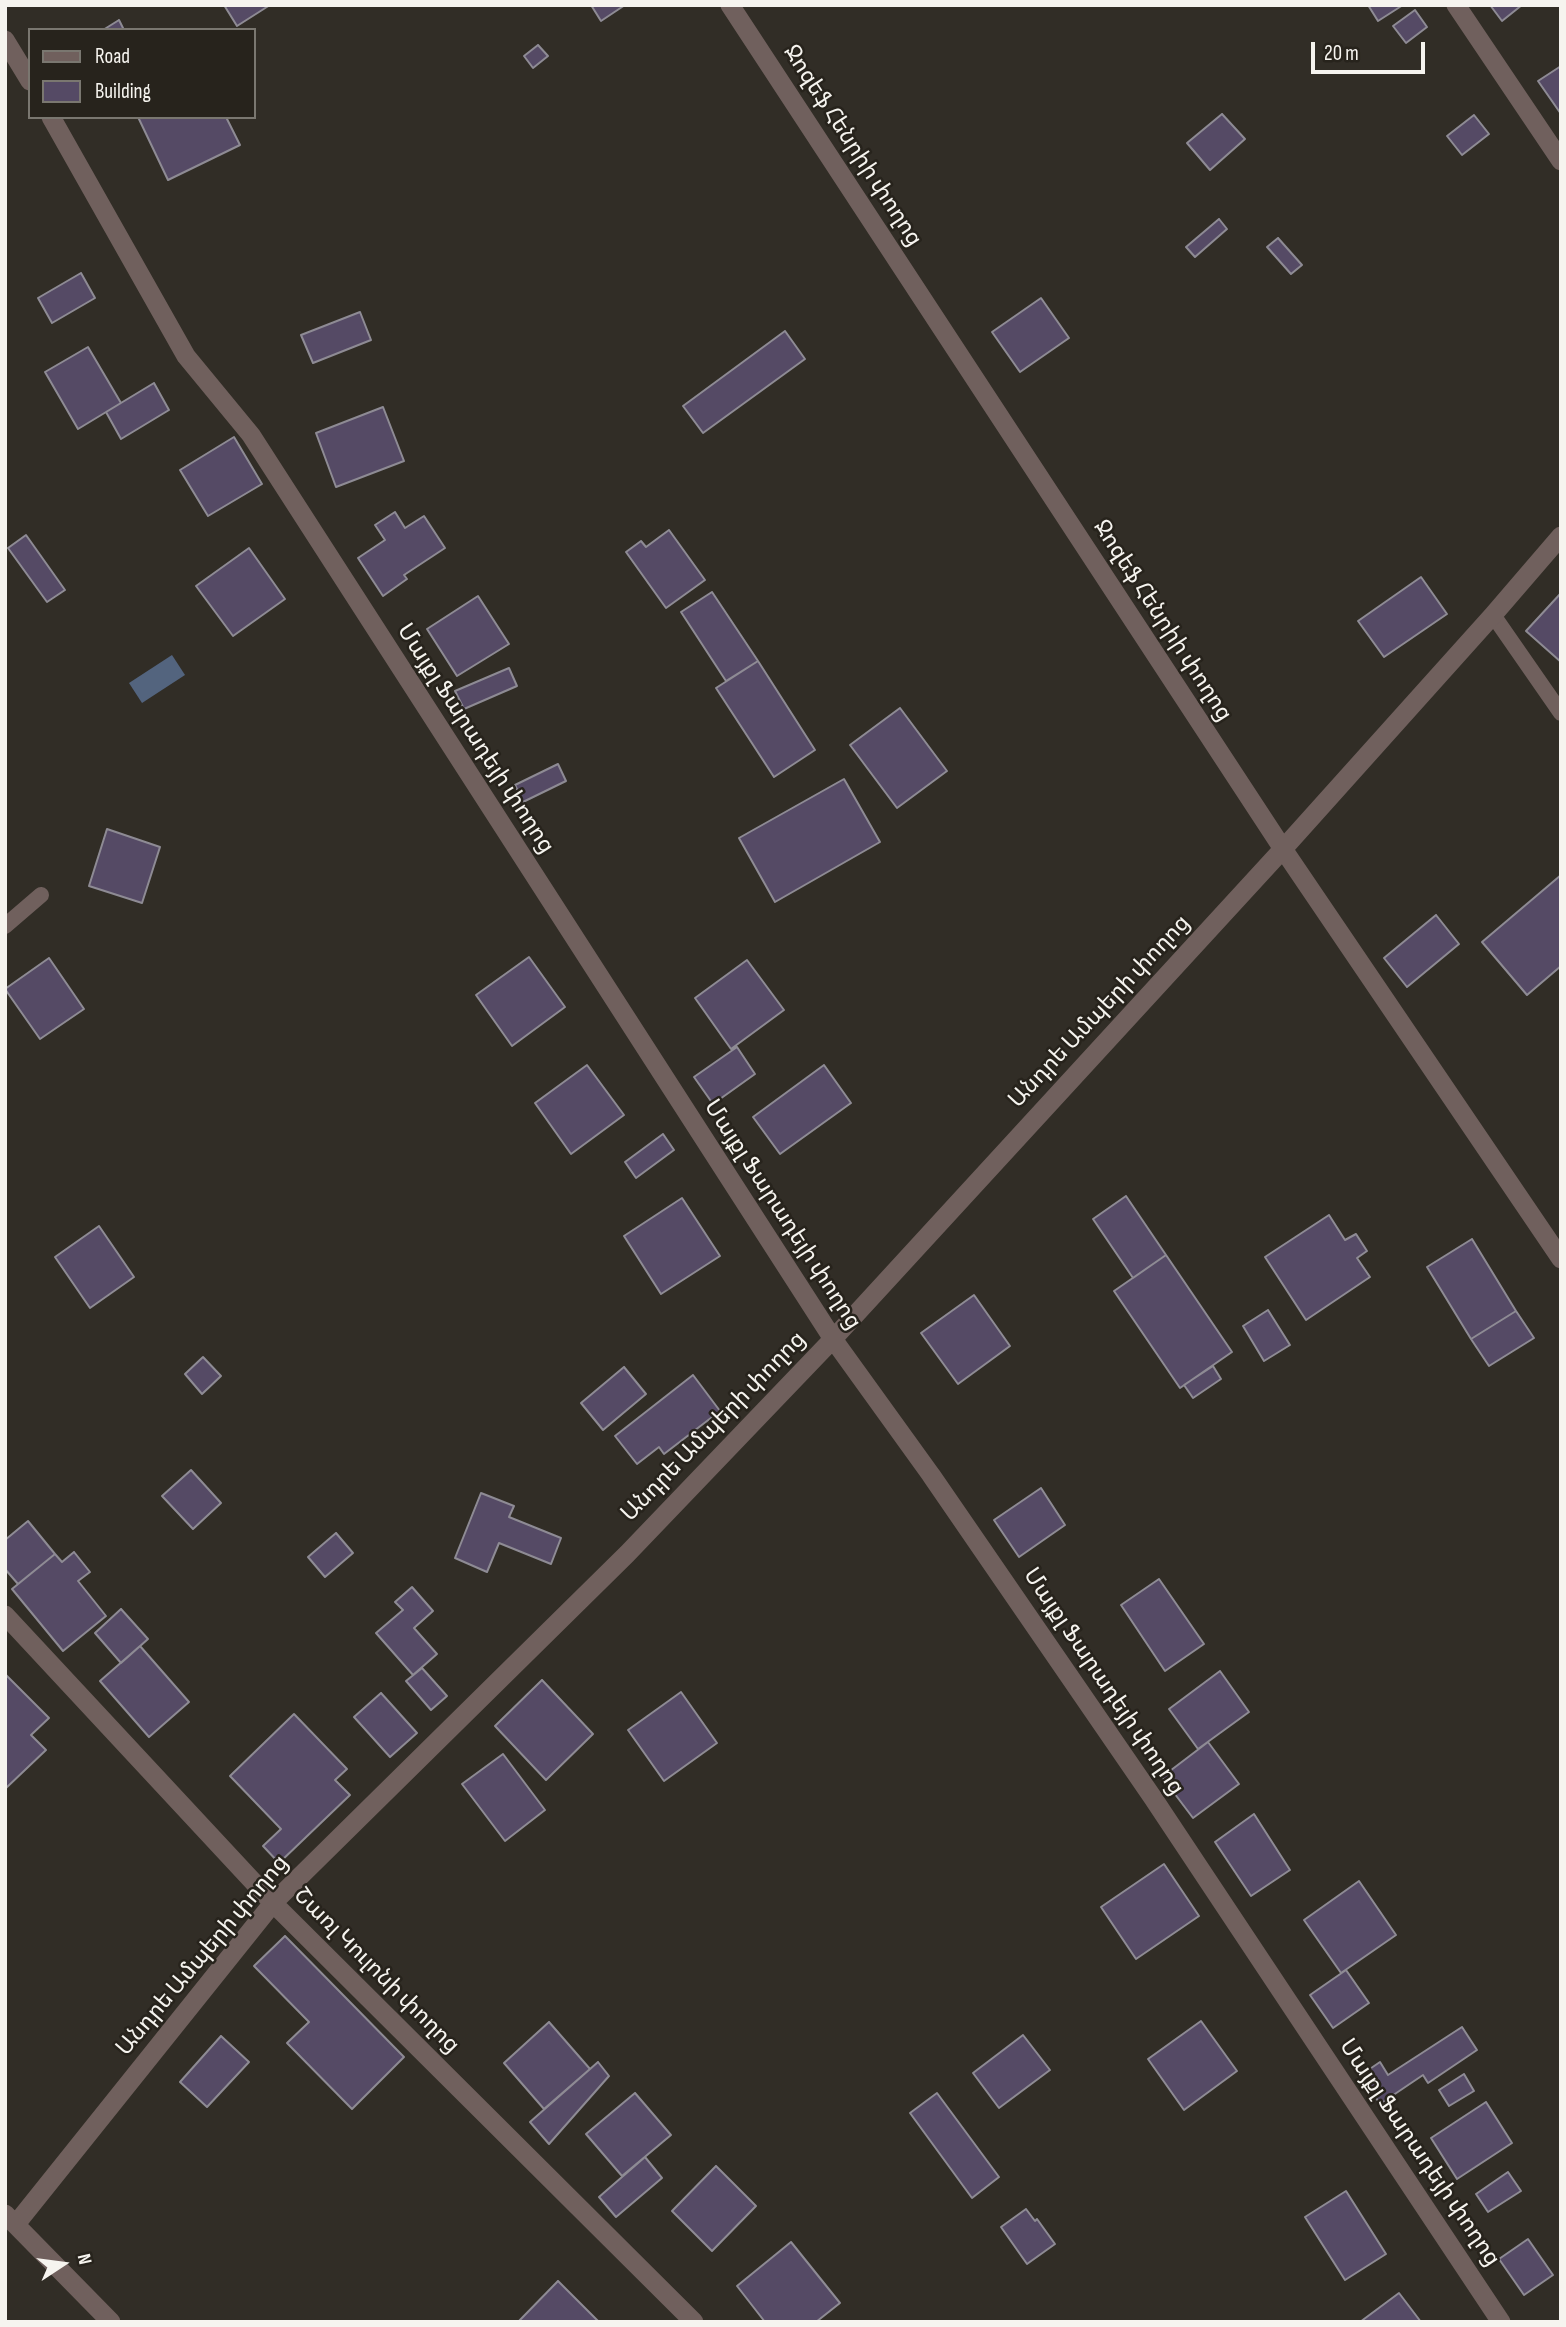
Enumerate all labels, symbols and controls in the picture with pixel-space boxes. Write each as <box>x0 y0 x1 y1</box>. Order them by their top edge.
legend <box>28 28 256 119</box>
scale bar <box>1314 28 1428 72</box>
street label: Ջոզեֆ Հենրիի փողոց <box>776 40 928 252</box>
text: 20 m <box>1324 41 1359 66</box>
text: Road <box>95 44 130 69</box>
text: Building <box>95 79 151 104</box>
street label: Ջոզեֆ Հենրիի փողոց <box>1086 515 1238 727</box>
street label: Մայքլ Ֆարադեյի փողոց <box>390 619 560 859</box>
street label: Անդրե Ամպերի փողոց <box>1003 910 1197 1114</box>
street label: Մայքլ Ֆարադեյի փողոց <box>697 1095 867 1335</box>
street label: Անդրե Ամպերի փողոց <box>616 1326 812 1528</box>
street label: Մայքլ Ֆարադեյի փողոց <box>1016 1563 1190 1801</box>
street label: Անդրե Ամպերի փողոց <box>111 1850 295 2062</box>
street label: Շառլ Կուլոնի փողոց <box>287 1882 465 2060</box>
street label: Մայքլ Ֆարադեյի փողոց <box>1332 2034 1506 2272</box>
north arrow <box>28 2229 98 2299</box>
text: N <box>72 2252 96 2267</box>

